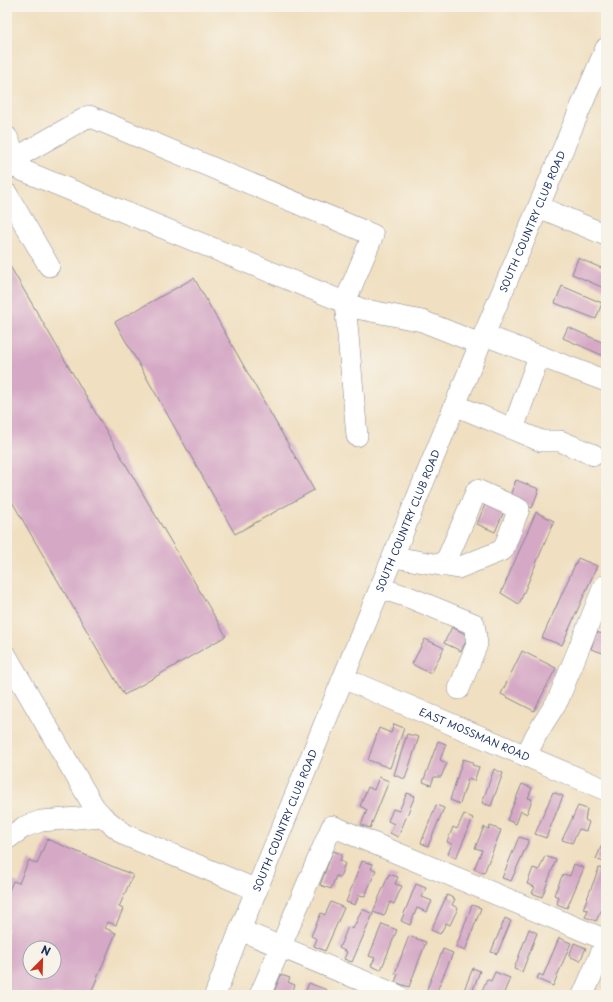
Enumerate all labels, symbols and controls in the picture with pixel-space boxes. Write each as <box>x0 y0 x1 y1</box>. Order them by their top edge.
street label: SOUTH COUNTRY CLUB ROAD <box>495 148 568 294</box>
street label: SOUTH COUNTRY CLUB ROAD <box>371 447 443 594</box>
street label: EAST MOSSMAN ROAD <box>417 703 532 764</box>
street label: SOUTH COUNTRY CLUB ROAD <box>249 747 320 894</box>
north arrow <box>22 940 62 980</box>
text: N <box>39 941 54 960</box>

